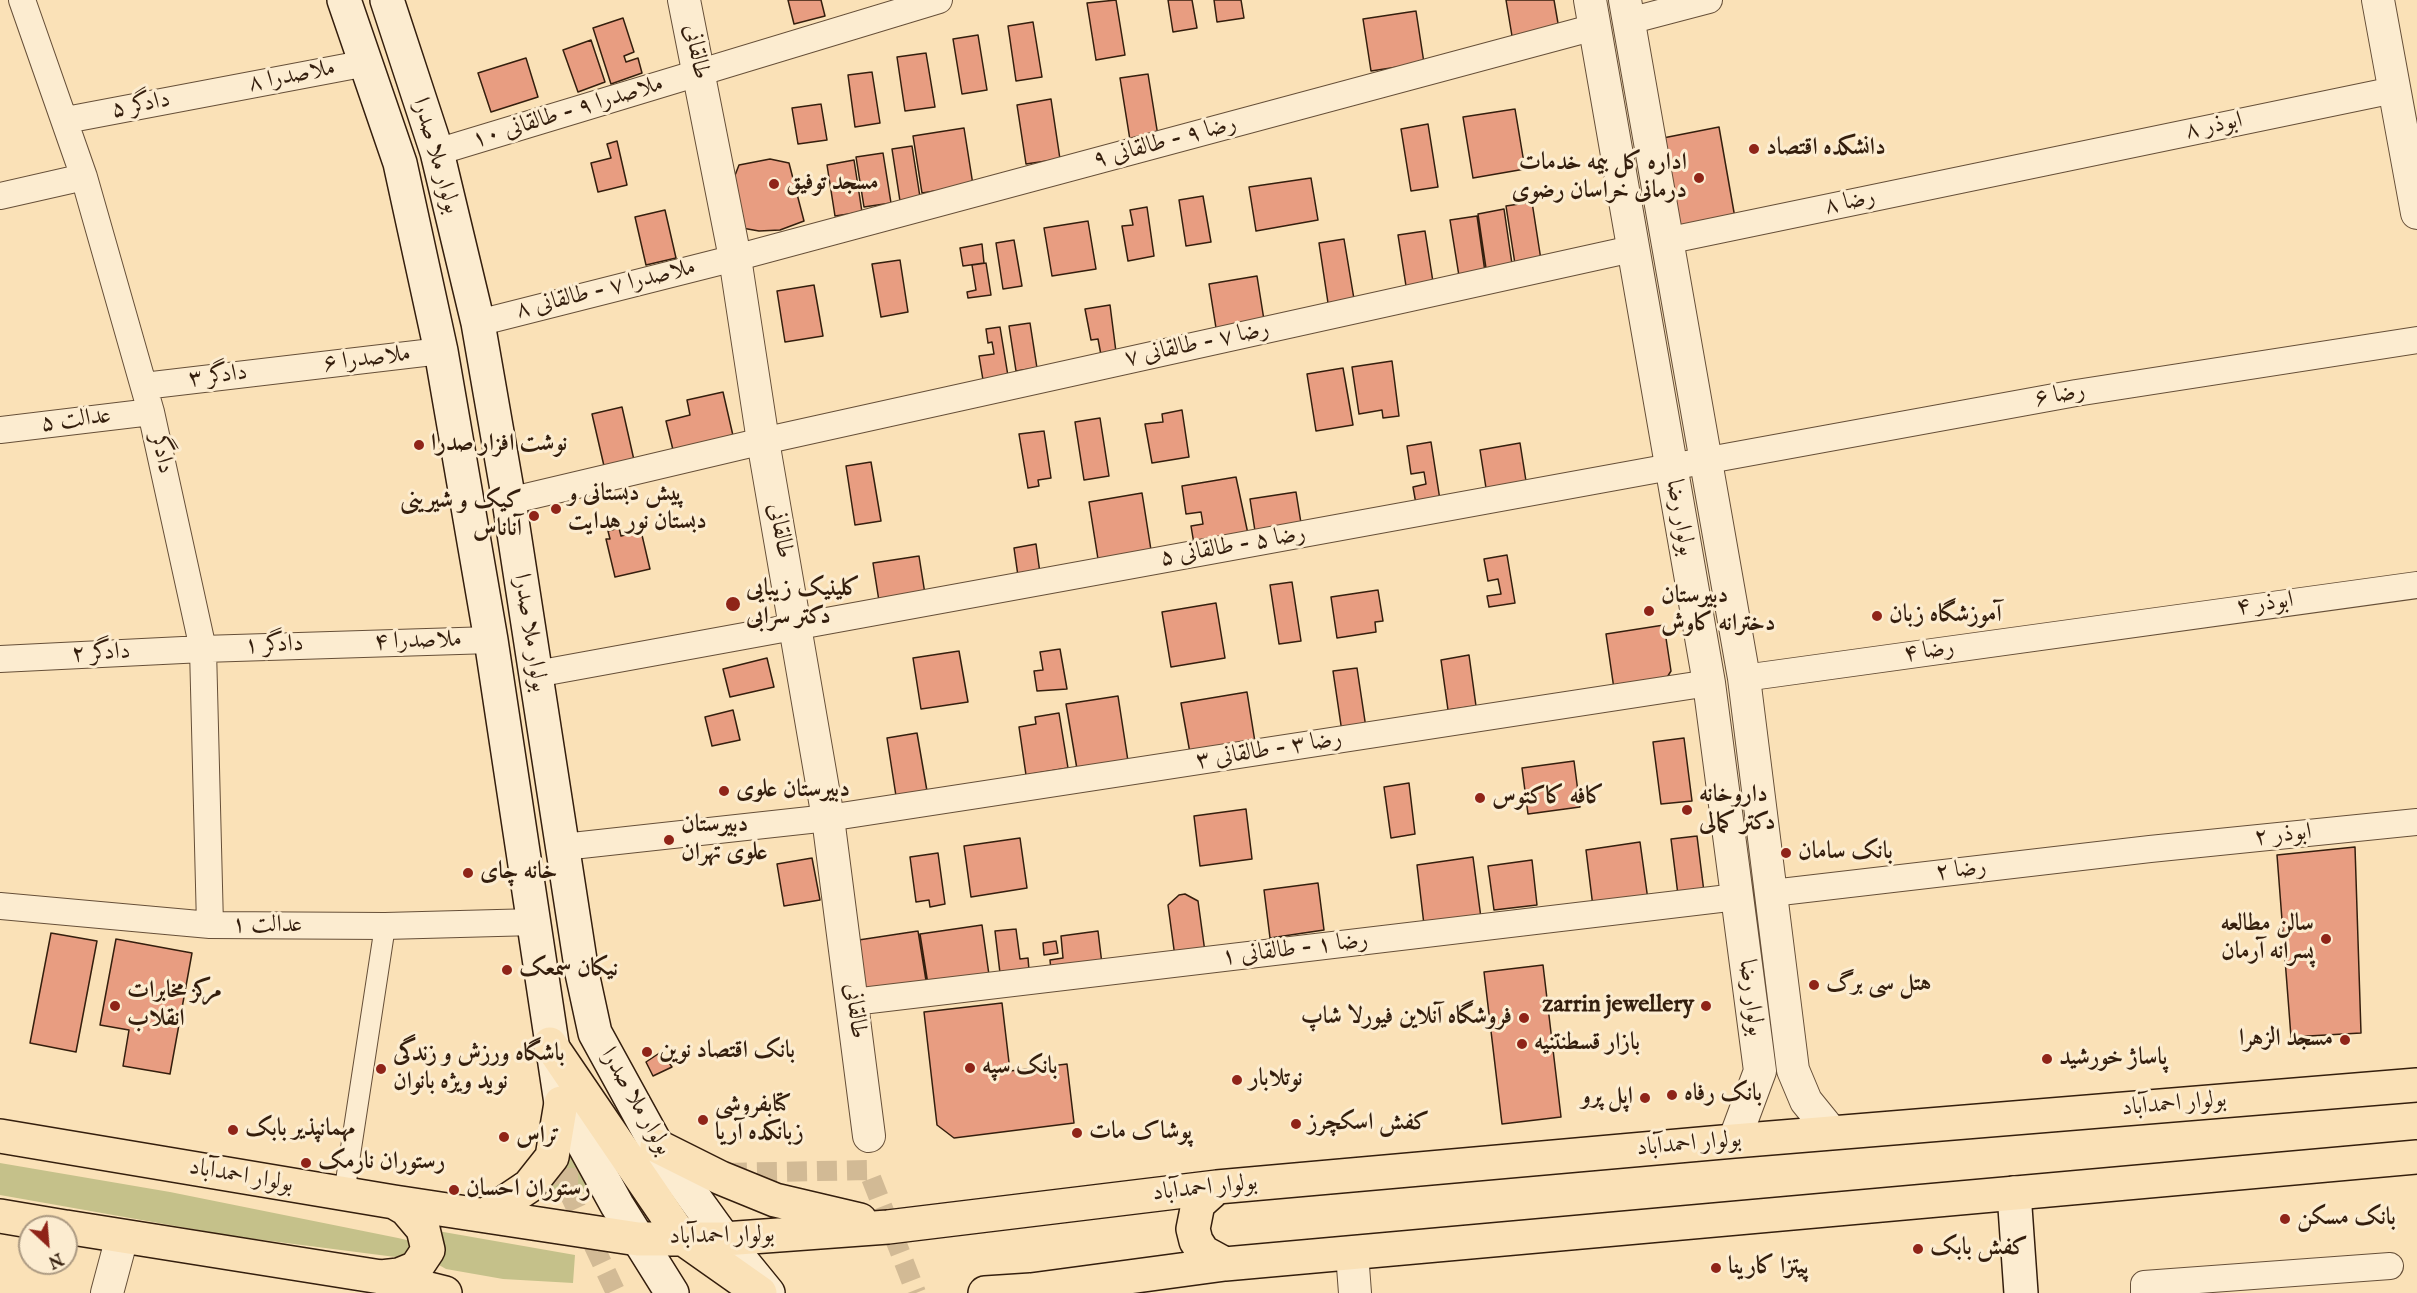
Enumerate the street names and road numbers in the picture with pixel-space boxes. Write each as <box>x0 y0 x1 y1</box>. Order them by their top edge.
street label: طالقانی <box>676 22 714 82</box>
street label: ملاصدرا ۸ <box>246 54 338 100</box>
street label: ملاصدرا ۹ - طالقانی ۱۰ <box>469 70 667 156</box>
street label: دادگر ۵ <box>109 86 173 126</box>
street label: بولوار ملا صدرا <box>405 95 465 217</box>
street label: ابوذر ۸ <box>2183 107 2245 147</box>
street label: رضا ۹ - طالقانی ۹ <box>1090 110 1240 176</box>
street label: رضا ۸ <box>1822 184 1878 222</box>
street label: ملاصدرا ۷ - طالقانی ۸ <box>513 254 699 326</box>
street label: رضا ۷ - طالقانی ۷ <box>1122 316 1272 374</box>
street label: ملاصدرا ۶ <box>322 340 412 380</box>
street label: دادگر ۳ <box>187 359 249 395</box>
street label: رضا ۶ <box>2032 377 2088 415</box>
street label: عدالت ۵ <box>39 402 113 440</box>
street label: دادگر <box>143 431 179 477</box>
street label: بولوار رضا <box>1658 478 1700 558</box>
street label: طالقانی <box>760 501 798 561</box>
street label: رضا ۵ - طالقانی ۵ <box>1158 520 1308 574</box>
street label: بولوار ملا صدرا <box>505 572 553 694</box>
street label: ابوذر ۴ <box>2234 587 2296 623</box>
street label: ملاصدرا ۴ <box>374 626 462 658</box>
street label: دادگر ۱ <box>244 631 304 661</box>
street label: رضا ۴ <box>1902 634 1956 670</box>
street label: دادگر ۲ <box>71 638 131 670</box>
street label: رضا ۳ - طالقانی ۳ <box>1194 725 1344 777</box>
street label: ابوذر ۲ <box>2253 819 2313 853</box>
street label: رضا ۲ <box>1934 854 1988 888</box>
street label: عدالت ۱ <box>232 912 302 940</box>
street label: رضا ۱ - طالقانی ۱ <box>1220 927 1370 973</box>
street label: بولوار رضا <box>1731 958 1769 1038</box>
street label: طالقانی <box>836 982 872 1040</box>
street label: بولوار ملا صدرا <box>593 1043 677 1161</box>
street label: بولوار احمدآباد <box>2120 1086 2228 1124</box>
street label: بولوار احمدآباد <box>1635 1126 1743 1164</box>
street label: بولوار احمدآباد <box>187 1154 295 1200</box>
street label: بولوار احمدآباد <box>1151 1169 1259 1209</box>
street label: بولوار احمدآباد <box>669 1222 775 1252</box>

